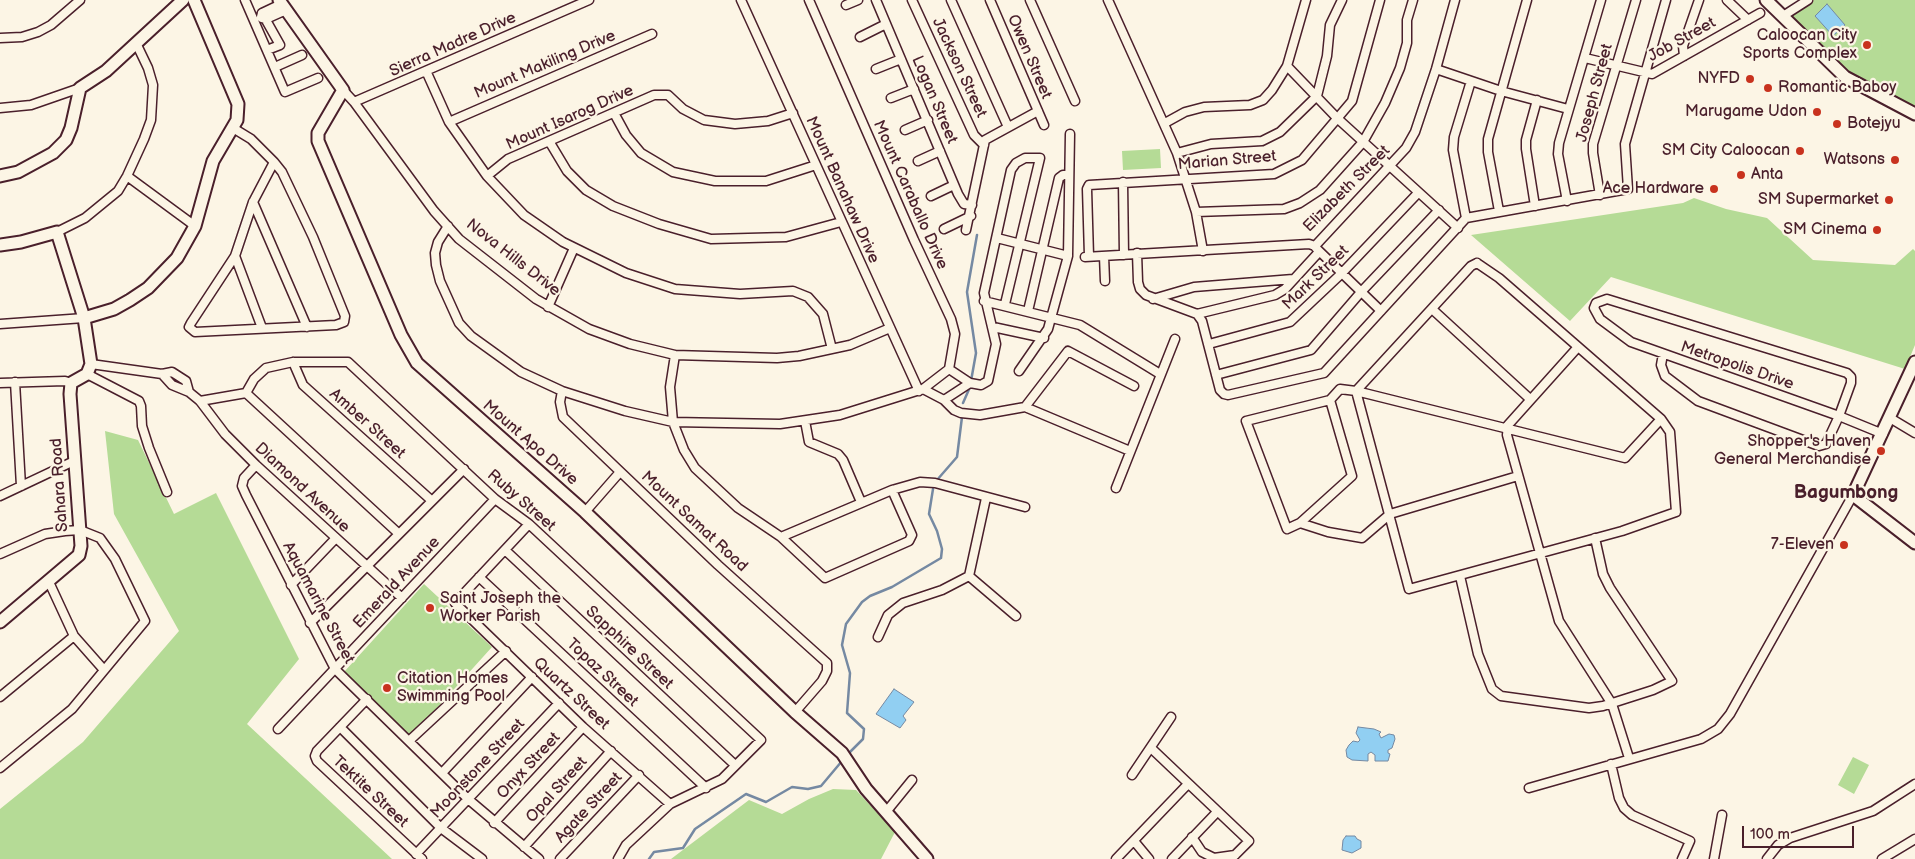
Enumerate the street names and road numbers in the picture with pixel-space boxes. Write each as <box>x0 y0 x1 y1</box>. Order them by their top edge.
street label: Sierra Madre Drive <box>387 8 519 82</box>
street label: Owen Street <box>1003 12 1055 102</box>
street label: Job Street <box>1645 14 1719 66</box>
street label: Jackson Street <box>928 15 990 121</box>
street label: Mount Makiling Drive <box>471 26 619 104</box>
street label: Joseph Street <box>1573 42 1617 144</box>
street label: Logan Street <box>907 53 961 147</box>
street label: Mount Isarog Drive <box>503 81 637 155</box>
street label: Mount Banahaw Drive <box>801 114 883 266</box>
street label: Mount Caraballo Drive <box>868 118 952 272</box>
street label: Elizabeth Street <box>1300 142 1394 236</box>
street label: Marian Street <box>1177 147 1277 175</box>
street label: Nova Hills Drive <box>462 215 564 301</box>
street label: Mark Street <box>1279 242 1353 314</box>
street label: Metropolis Drive <box>1678 338 1796 394</box>
street label: Amber Street <box>325 385 409 463</box>
street label: Mount Apo Drive <box>478 396 582 490</box>
street label: Sahara Road <box>47 437 73 533</box>
street label: Diamond Avenue <box>250 439 354 537</box>
street label: Ruby Street <box>483 466 559 536</box>
street label: Mount Samat Road <box>637 468 751 576</box>
street label: Emerald Avenue <box>350 533 444 633</box>
street label: Aquamarine Street <box>278 539 358 667</box>
street label: Sapphire Street <box>581 602 677 694</box>
street label: Topaz Street <box>562 635 642 711</box>
street label: Quartz Street <box>529 654 613 734</box>
street label: Moonstone Street <box>427 715 529 823</box>
street label: Onyx Street <box>493 729 565 803</box>
street label: Tektite Street <box>328 752 412 832</box>
street label: Opal Street <box>522 753 592 827</box>
street label: Agate Street <box>551 769 627 847</box>

